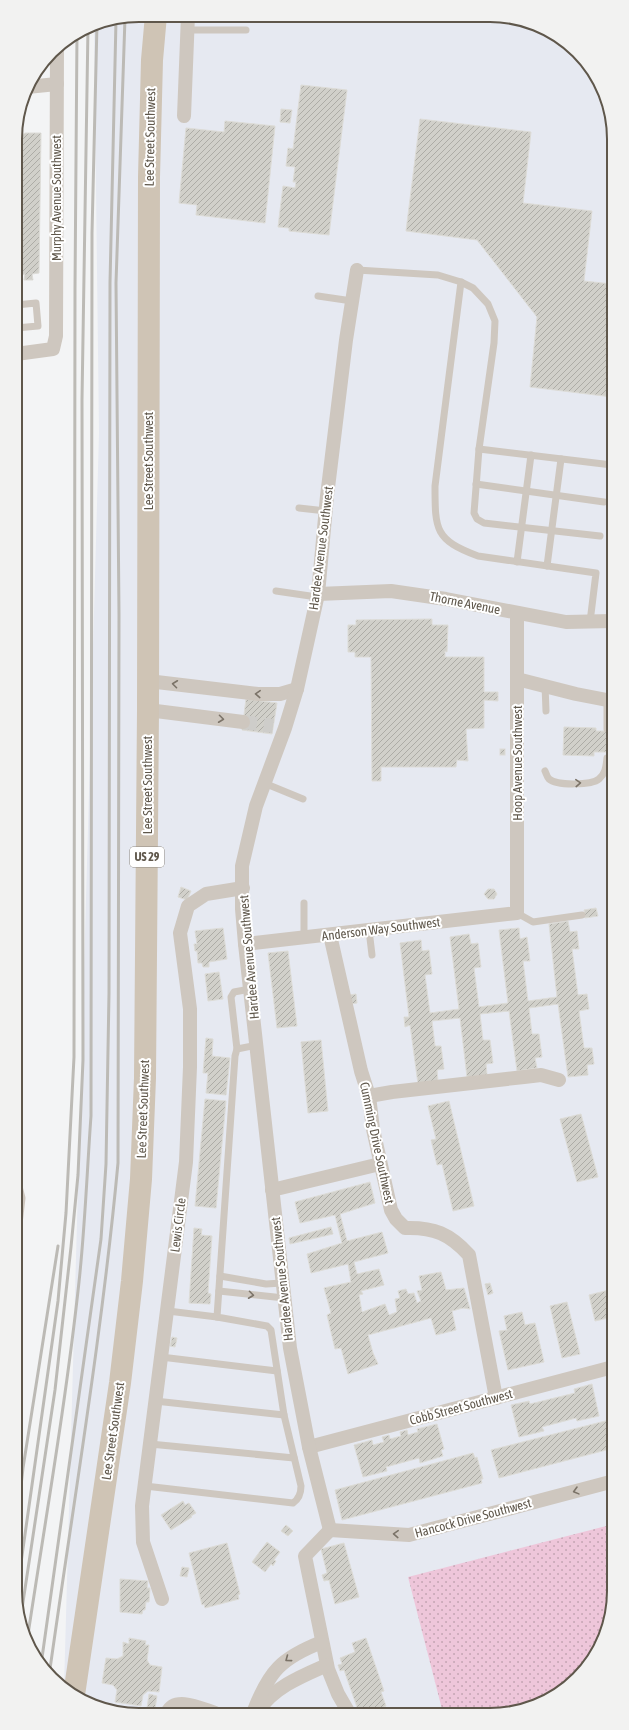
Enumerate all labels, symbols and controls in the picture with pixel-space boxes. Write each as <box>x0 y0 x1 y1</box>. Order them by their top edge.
street label: Lee Street Southwest <box>142 87 158 186</box>
street label: Murphy Avenue Southwest <box>49 135 64 261</box>
street label: Lee Street Southwest <box>141 411 156 510</box>
street label: Hardee Avenue Southwest <box>306 485 336 611</box>
street label: Thorne Avenue <box>428 589 502 617</box>
one-way arrow <box>172 680 178 689</box>
one-way arrow <box>255 689 261 698</box>
street label: Hoop Avenue Southwest <box>510 705 525 821</box>
one-way arrow <box>218 714 224 723</box>
street label: Lee Street Southwest <box>140 735 155 834</box>
one-way arrow <box>575 779 581 788</box>
road number: US 29 <box>130 847 164 867</box>
street label: Hardee Avenue Southwest <box>236 894 262 1020</box>
street label: Anderson Way Southwest <box>321 914 441 944</box>
street label: Lee Street Southwest <box>134 1059 152 1159</box>
street label: Cumming Drive Southwest <box>357 1081 397 1206</box>
street label: Lewis Circle <box>167 1197 189 1253</box>
street label: Hardee Avenue Southwest <box>268 1216 296 1342</box>
one-way arrow <box>248 1290 254 1299</box>
street label: Lee Street Southwest <box>99 1381 127 1481</box>
street label: Cobb Street Southwest <box>408 1386 514 1428</box>
one-way arrow <box>573 1486 580 1495</box>
street label: Hancock Drive Southwest <box>413 1495 533 1541</box>
one-way arrow <box>392 1530 398 1538</box>
one-way arrow <box>285 1654 292 1661</box>

